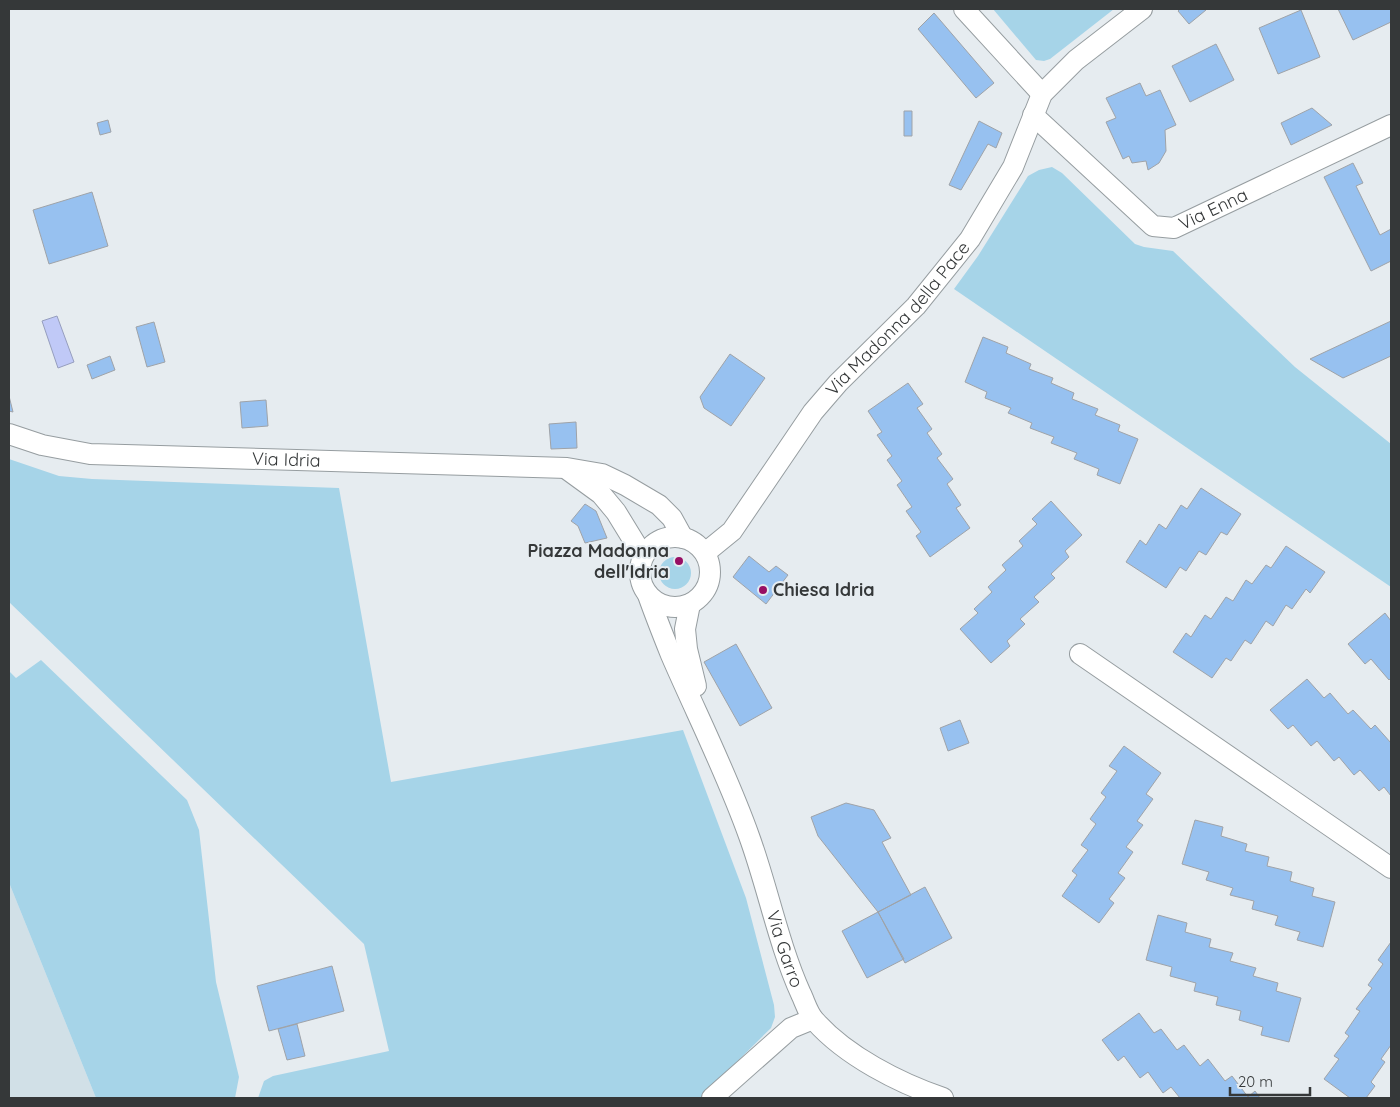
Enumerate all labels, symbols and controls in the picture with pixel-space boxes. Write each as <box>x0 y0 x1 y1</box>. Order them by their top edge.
street label: Via Enna <box>1175 183 1251 235</box>
street label: Via Madonna della Pace <box>820 237 974 400</box>
street label: Via Idria <box>252 447 321 472</box>
place label: Piazza Madonna dell'Idria <box>527 539 669 583</box>
marker: Piazza Madonna dell'Idria <box>673 555 685 567</box>
place label: Chiesa Idria <box>773 578 874 601</box>
marker: Chiesa Idria <box>757 584 769 596</box>
street label: Via Garro <box>762 908 809 991</box>
scale bar <box>1230 1064 1310 1096</box>
text: 20 m <box>1238 1072 1273 1091</box>

